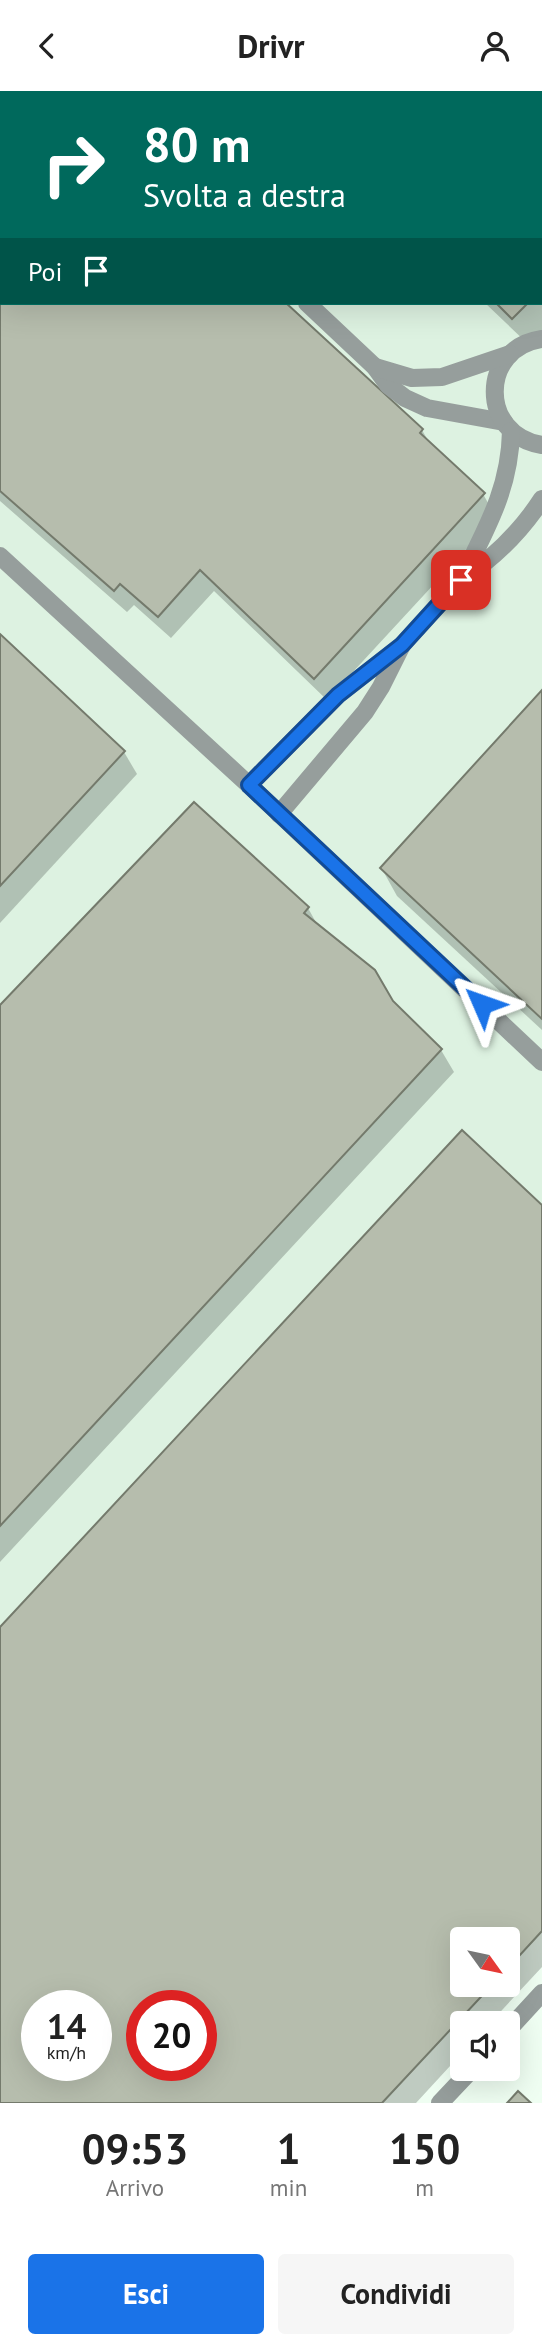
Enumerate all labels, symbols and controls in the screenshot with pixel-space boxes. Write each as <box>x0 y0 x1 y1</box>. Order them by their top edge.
text: Drivr <box>237 25 305 67</box>
icon: back <box>28 27 66 65</box>
icon: person <box>476 27 514 65</box>
text: 80 m <box>143 112 250 176</box>
icon: right <box>28 119 119 210</box>
text: Svolta a destra <box>143 174 346 216</box>
icon: arrive <box>77 252 115 290</box>
text: Poi <box>28 255 63 288</box>
pin <box>431 550 491 610</box>
icon: arrive <box>442 561 480 599</box>
position arrow <box>445 967 519 1041</box>
north arrow <box>450 1927 520 1997</box>
map controls <box>450 1927 520 2081</box>
speed limit sign: 20 <box>126 1990 217 2081</box>
text: 14 <box>47 2003 86 2049</box>
button: sound <box>450 2011 520 2081</box>
text: km/h <box>47 2041 86 2064</box>
text: 09:53 <box>82 2121 188 2176</box>
text: 1 <box>277 2121 300 2176</box>
text: 150 <box>389 2121 460 2176</box>
text: Arrivo <box>106 2173 164 2202</box>
text: min <box>270 2173 307 2202</box>
text: m <box>415 2173 434 2202</box>
button: Esci <box>28 2254 264 2334</box>
button: Condividi <box>278 2254 514 2334</box>

